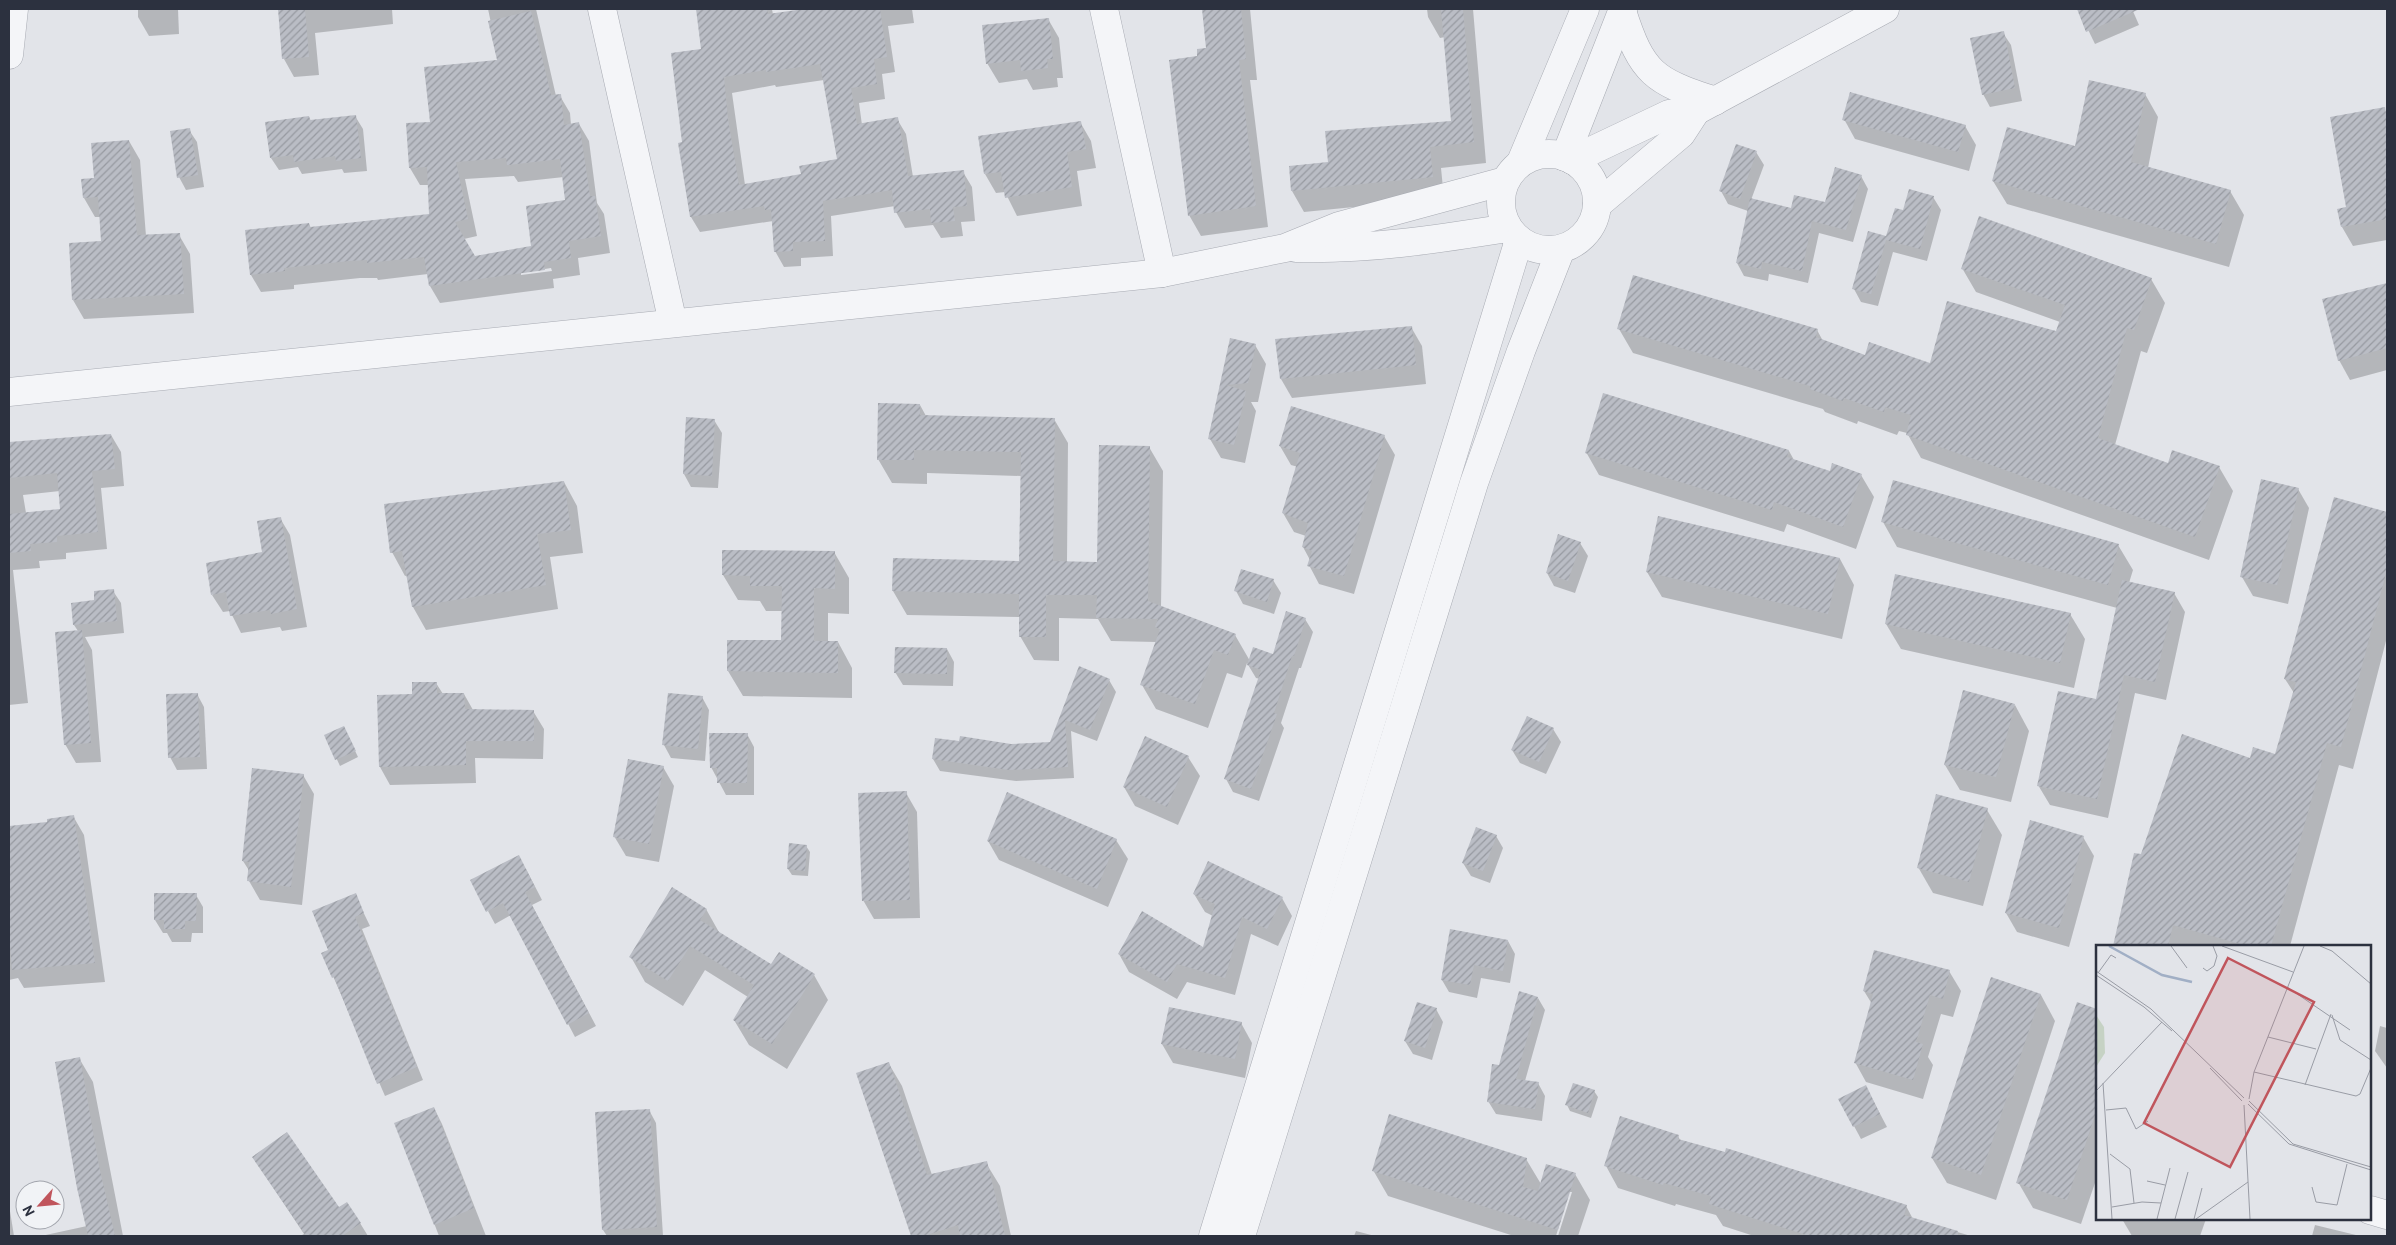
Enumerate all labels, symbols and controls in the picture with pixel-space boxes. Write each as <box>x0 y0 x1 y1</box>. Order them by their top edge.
inset map <box>2096 945 2371 1220</box>
north arrow <box>15 1180 65 1230</box>
text: N <box>20 1202 40 1219</box>

